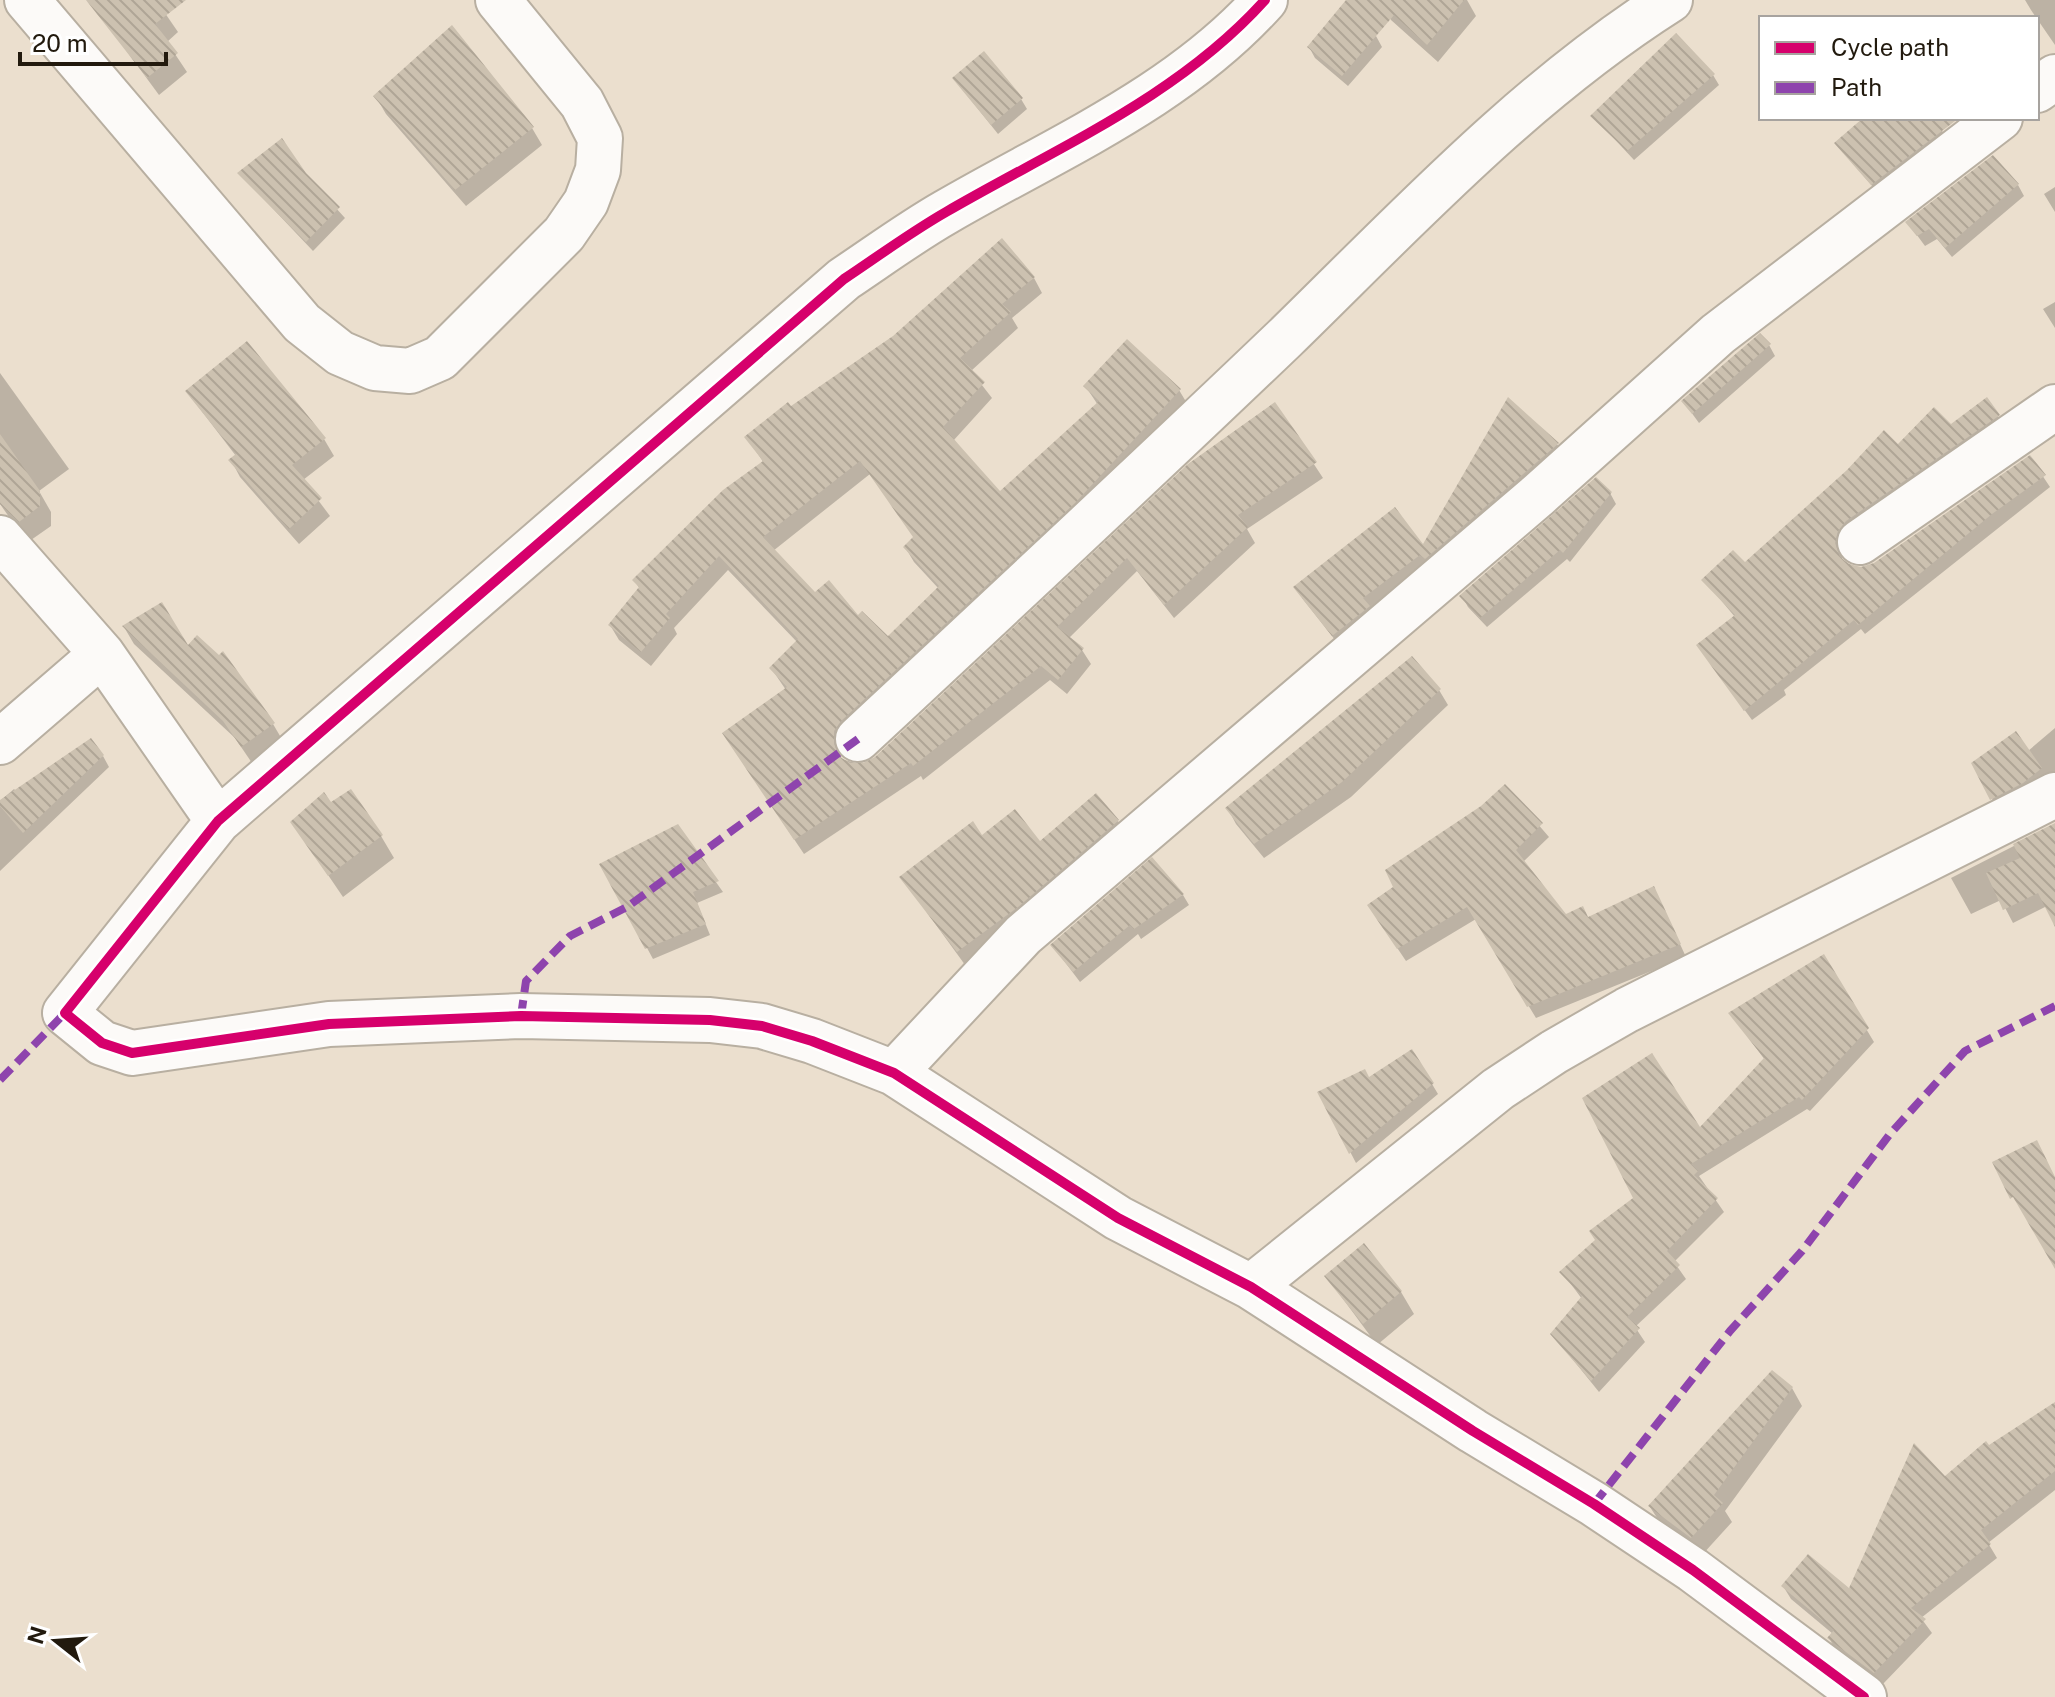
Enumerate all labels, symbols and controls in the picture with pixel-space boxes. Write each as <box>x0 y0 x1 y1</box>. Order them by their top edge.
scale bar <box>20 16 166 66</box>
legend <box>1759 16 2039 120</box>
text: 20 m <box>32 29 88 57</box>
text: Cycle path <box>1831 33 1949 61</box>
text: Path <box>1831 73 1882 101</box>
north arrow <box>16 1601 96 1681</box>
text: N <box>22 1623 52 1647</box>

